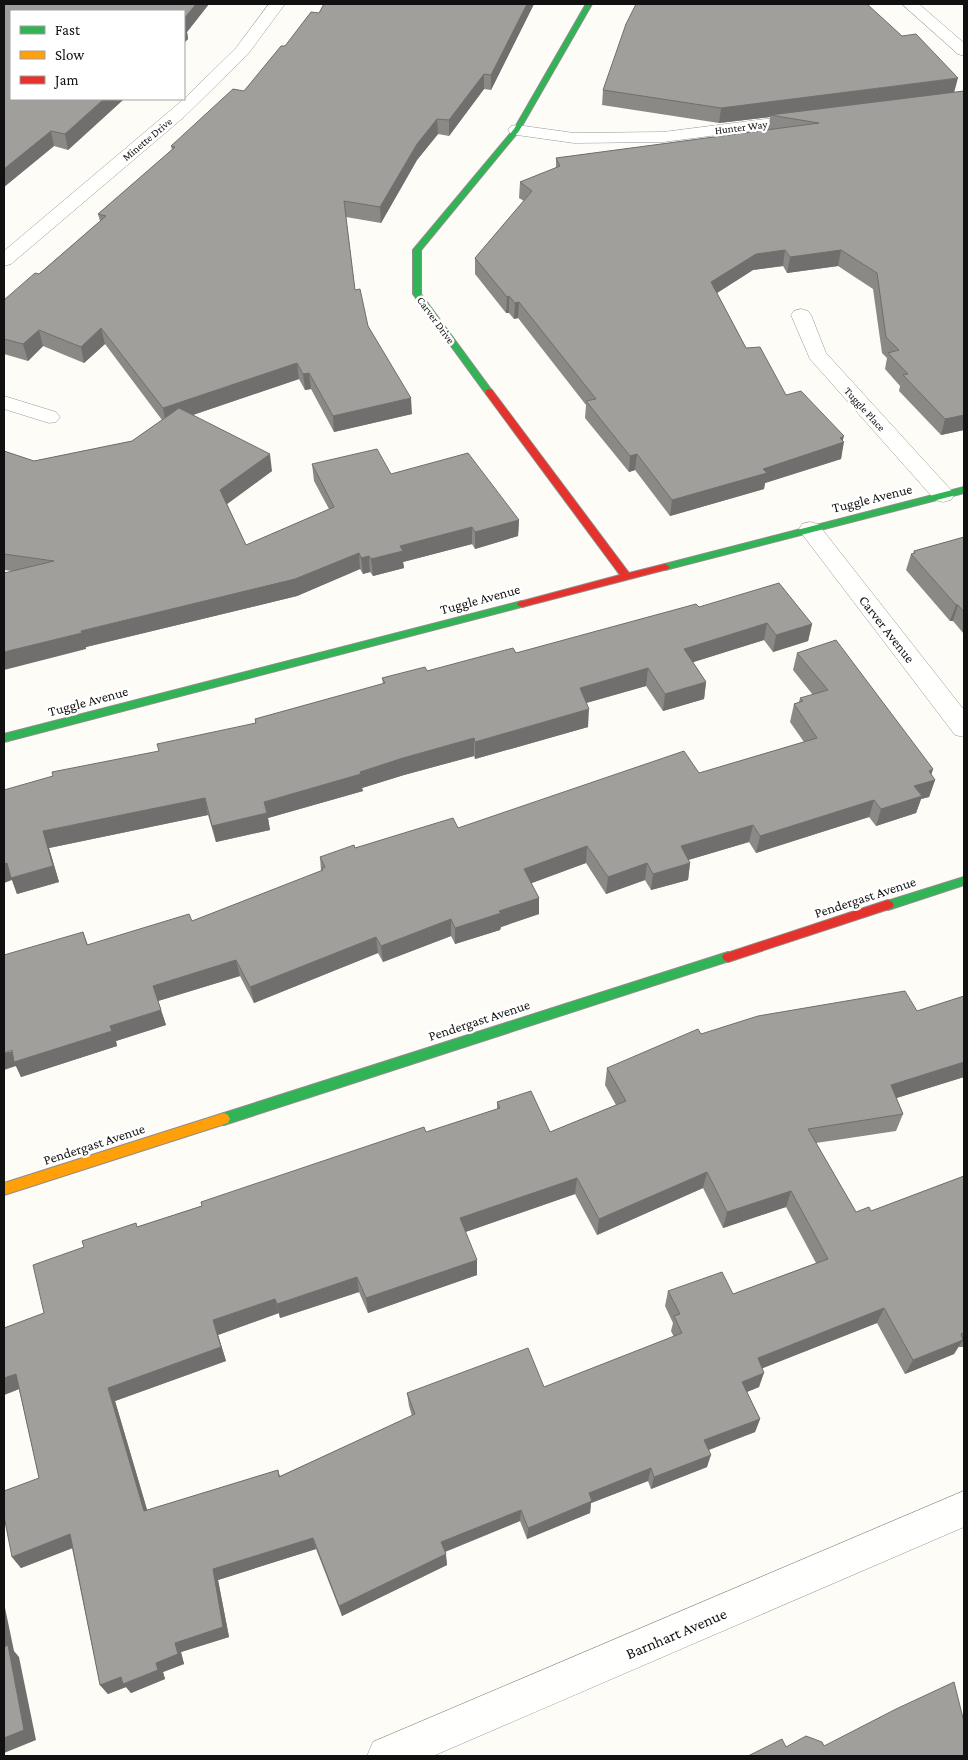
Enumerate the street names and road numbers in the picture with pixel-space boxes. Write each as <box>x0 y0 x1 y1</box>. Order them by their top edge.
street label: Minette Drive <box>120 115 174 163</box>
street label: Hunter Way <box>714 118 769 137</box>
street label: Carver Drive <box>415 294 457 346</box>
street label: Tuggle Place <box>841 385 888 434</box>
street label: Tuggle Avenue <box>830 480 914 516</box>
street label: Tuggle Avenue <box>438 581 522 617</box>
street label: Carver Avenue <box>856 592 918 666</box>
street label: Tuggle Avenue <box>46 683 130 719</box>
street label: Pendergast Avenue <box>812 873 918 921</box>
street label: Pendergast Avenue <box>426 996 532 1044</box>
street label: Pendergast Avenue <box>41 1120 147 1168</box>
street label: Barnhart Avenue <box>623 1605 729 1662</box>

